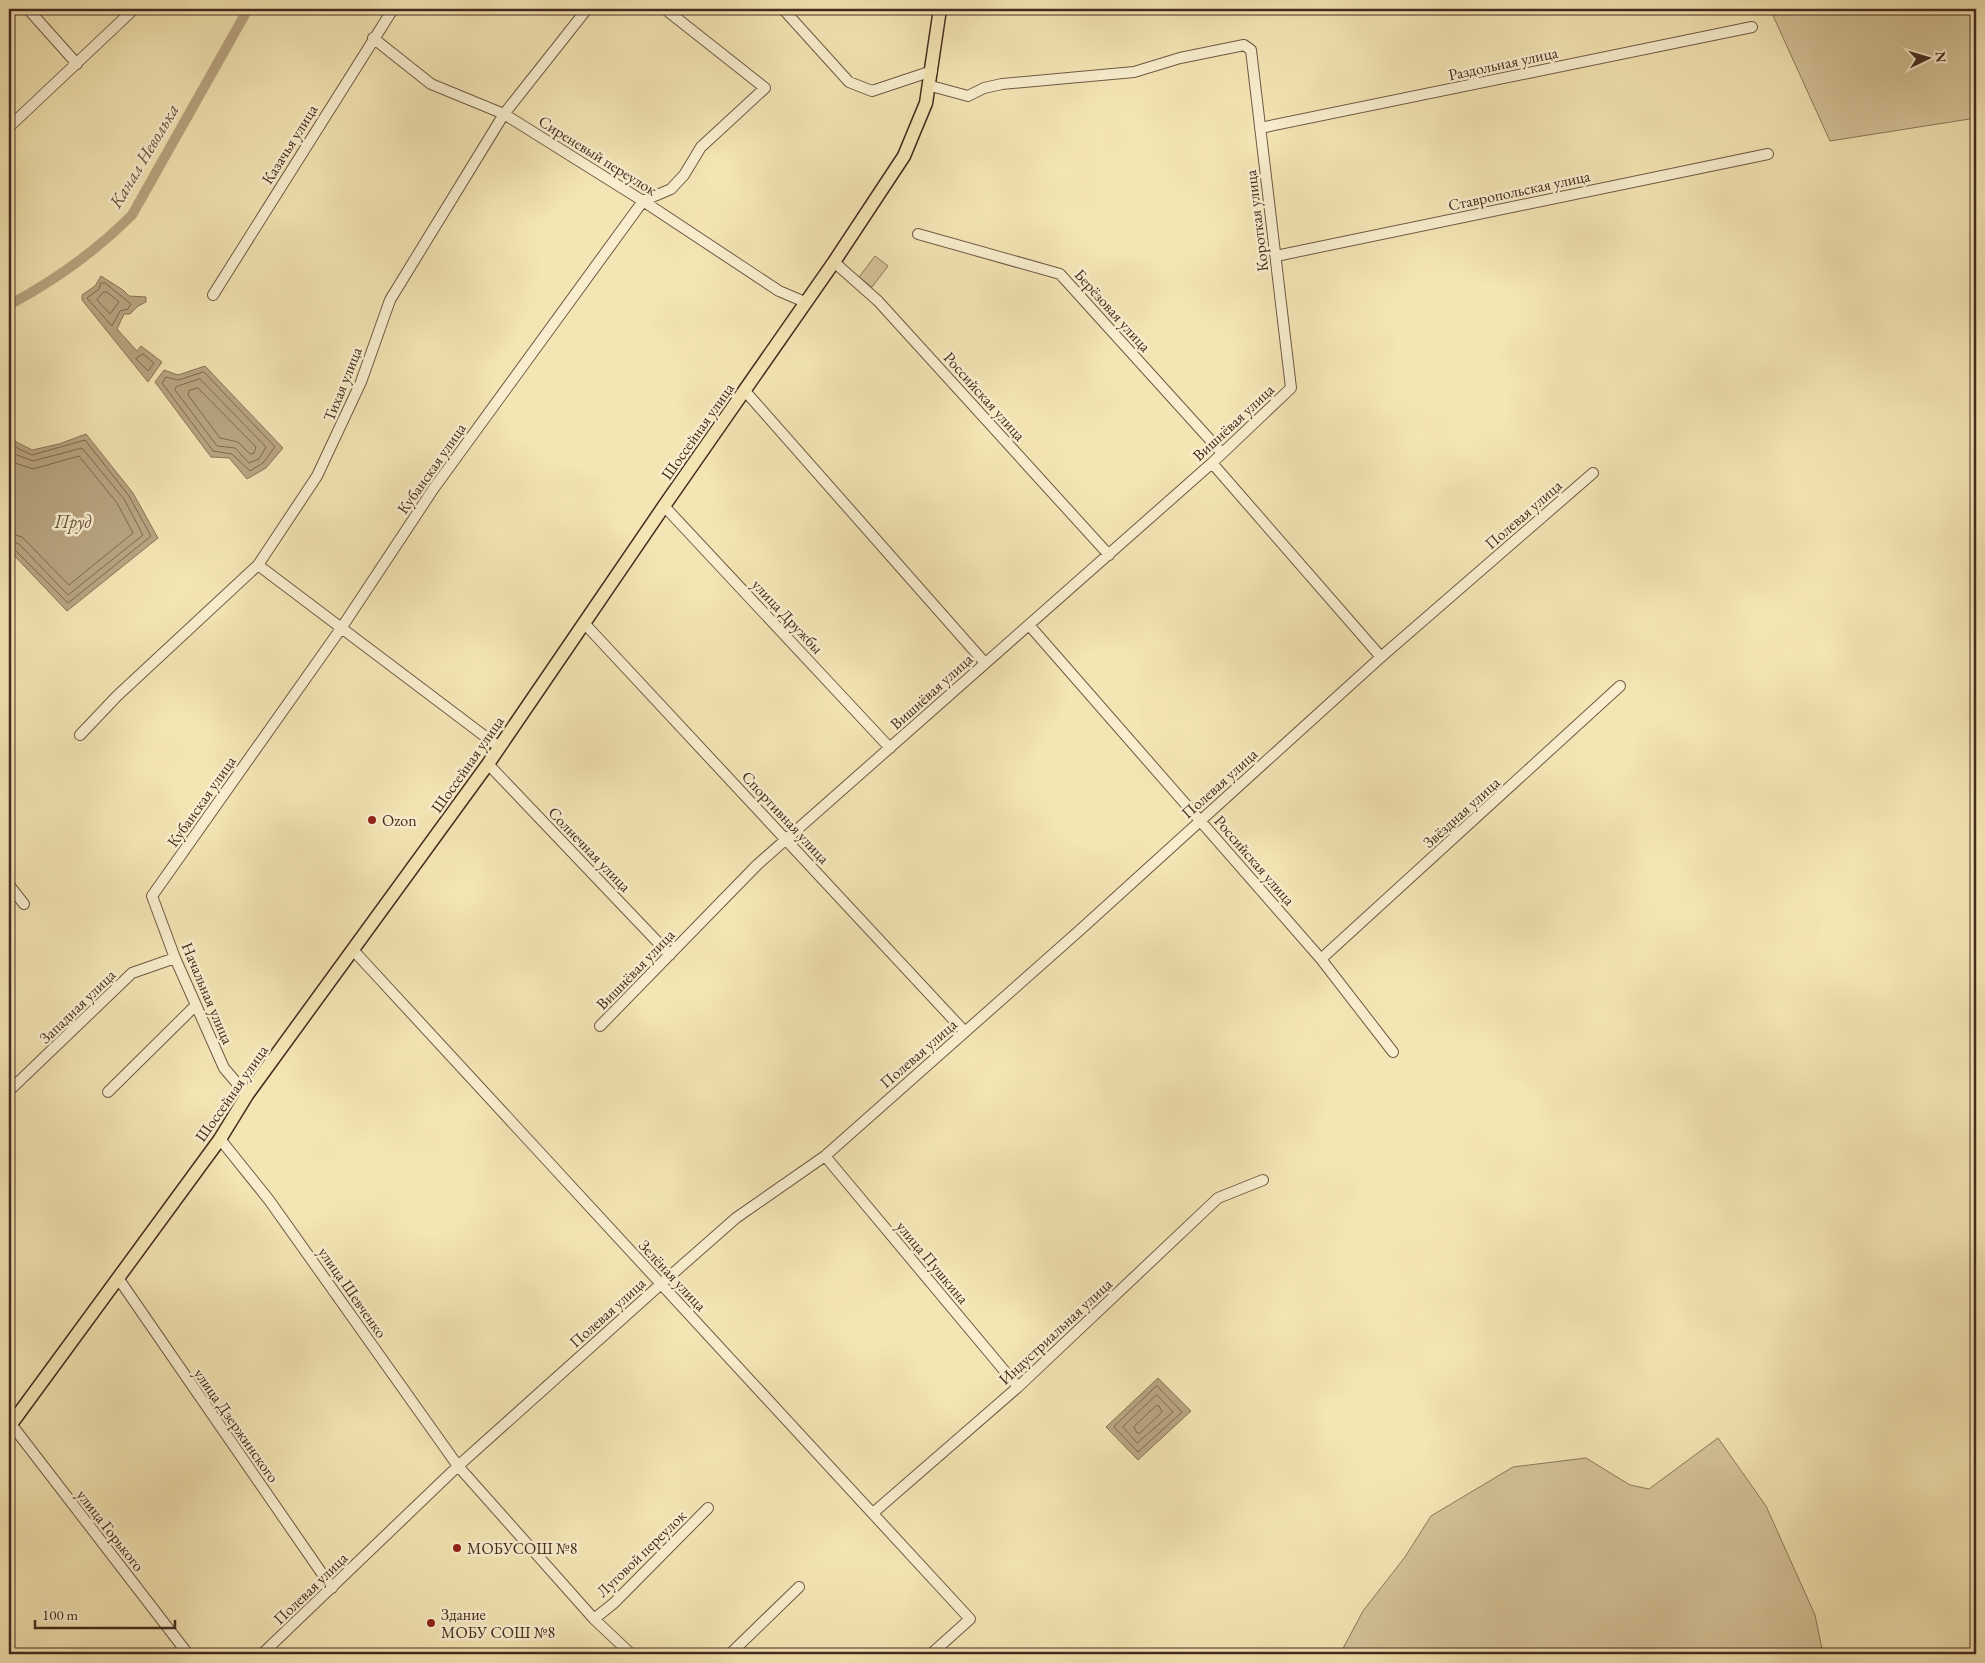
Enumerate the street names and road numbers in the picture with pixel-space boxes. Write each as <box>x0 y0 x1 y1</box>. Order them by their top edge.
street label: Раздольная улица <box>1446 42 1560 85</box>
street label: Казачья улица <box>257 100 323 188</box>
street label: Сиреневый переулок <box>535 111 661 201</box>
street label: Ставропольская улица <box>1446 165 1593 216</box>
street label: Короткая улица <box>1240 168 1273 273</box>
street label: Берёзовая улица <box>1070 264 1156 357</box>
street label: Тихая улица <box>318 343 367 424</box>
street label: Российская улица <box>939 347 1031 446</box>
street label: Шоссейная улица <box>656 378 739 484</box>
street label: Вишнёвая улица <box>1188 379 1279 466</box>
street label: Кубанская улица <box>392 418 471 518</box>
street label: Полевая улица <box>1480 475 1567 554</box>
street label: улица Дружбы <box>747 574 828 659</box>
street label: Вишнёвая улица <box>886 648 978 734</box>
street label: Шоссейная улица <box>426 711 509 817</box>
street label: Полевая улица <box>1177 743 1262 823</box>
street label: Кубанская улица <box>162 751 241 851</box>
street label: Спортивная улица <box>737 766 835 869</box>
street label: Звёздная улица <box>1418 772 1505 853</box>
street label: Солнечная улица <box>544 802 636 897</box>
street label: Российская улица <box>1210 811 1300 910</box>
street label: Вишнёвая улица <box>592 924 680 1014</box>
street label: Начальная улица <box>177 939 239 1048</box>
street label: Западная улица <box>35 964 121 1048</box>
street label: Полевая улица <box>875 1014 962 1093</box>
street label: Шоссейная улица <box>190 1040 273 1146</box>
street label: улица Пушкина <box>892 1216 974 1309</box>
street label: Зелёная улица <box>634 1235 712 1316</box>
street label: улица Шевченко <box>313 1242 392 1342</box>
street label: Полевая улица <box>565 1272 650 1352</box>
street label: Индустриальная улица <box>994 1273 1117 1389</box>
street label: улица Дзержинского <box>189 1364 284 1487</box>
street label: улица Горького <box>72 1485 149 1576</box>
street label: Луговой переулок <box>592 1505 691 1602</box>
street label: Полевая улица <box>269 1547 352 1629</box>

